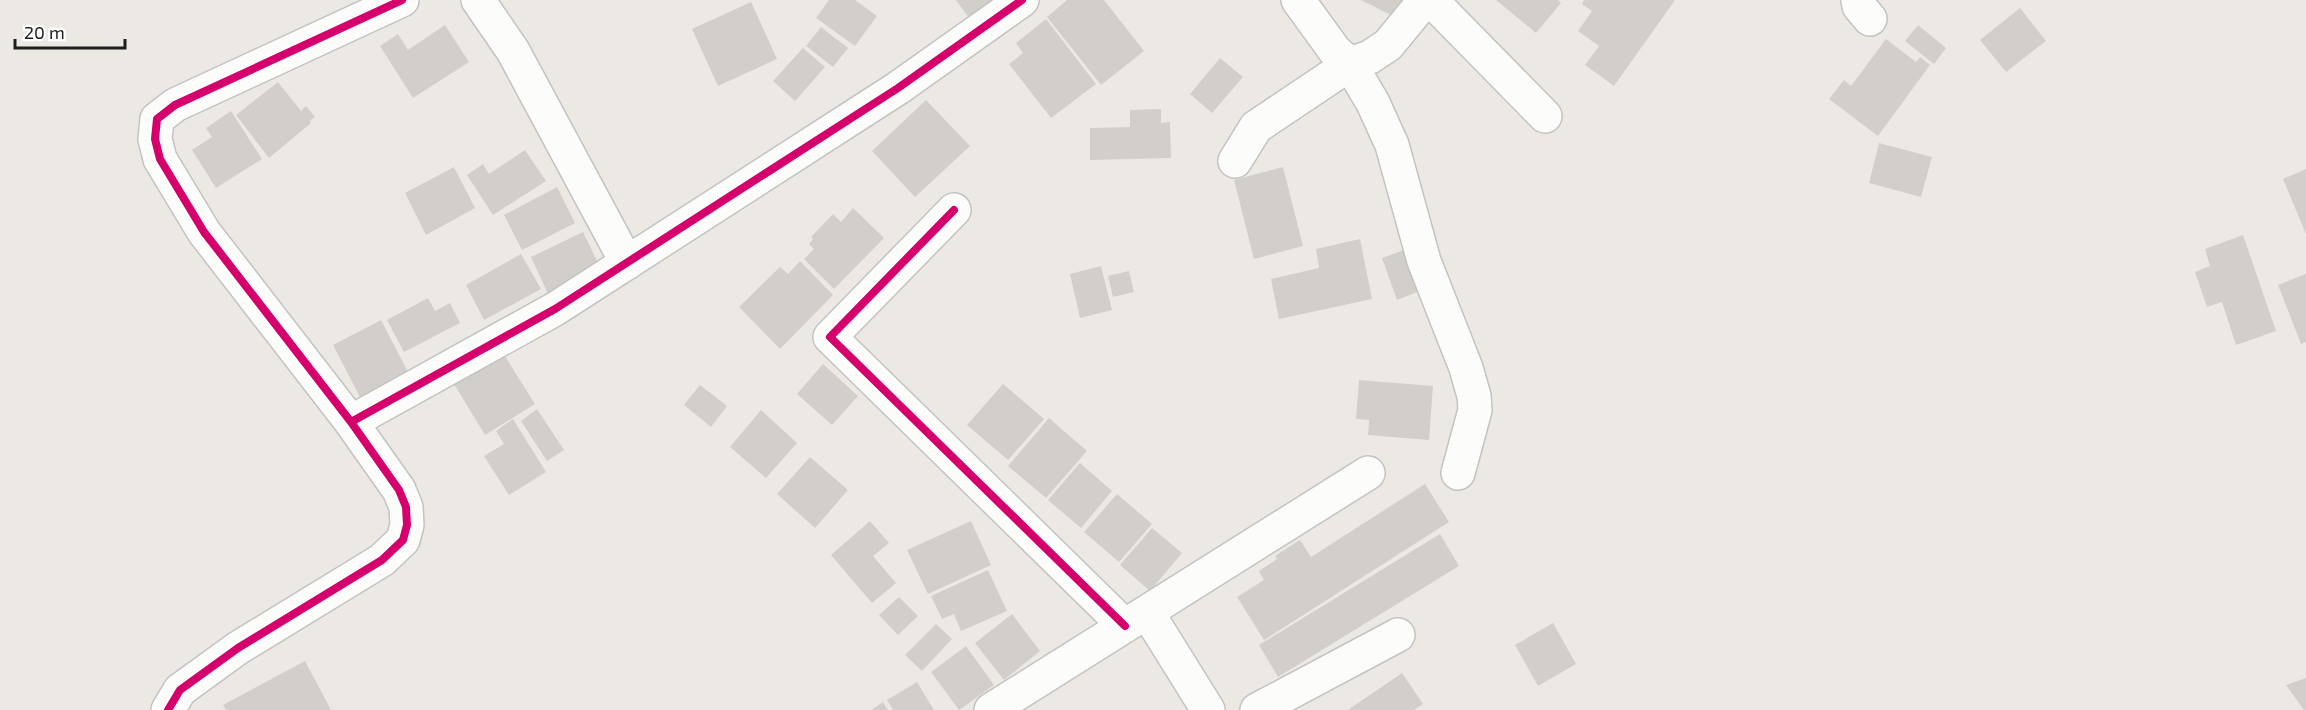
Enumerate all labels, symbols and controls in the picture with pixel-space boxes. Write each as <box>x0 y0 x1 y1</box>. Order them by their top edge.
scale bar <box>15 12 124 50</box>
text: 20 m <box>24 21 65 43</box>

